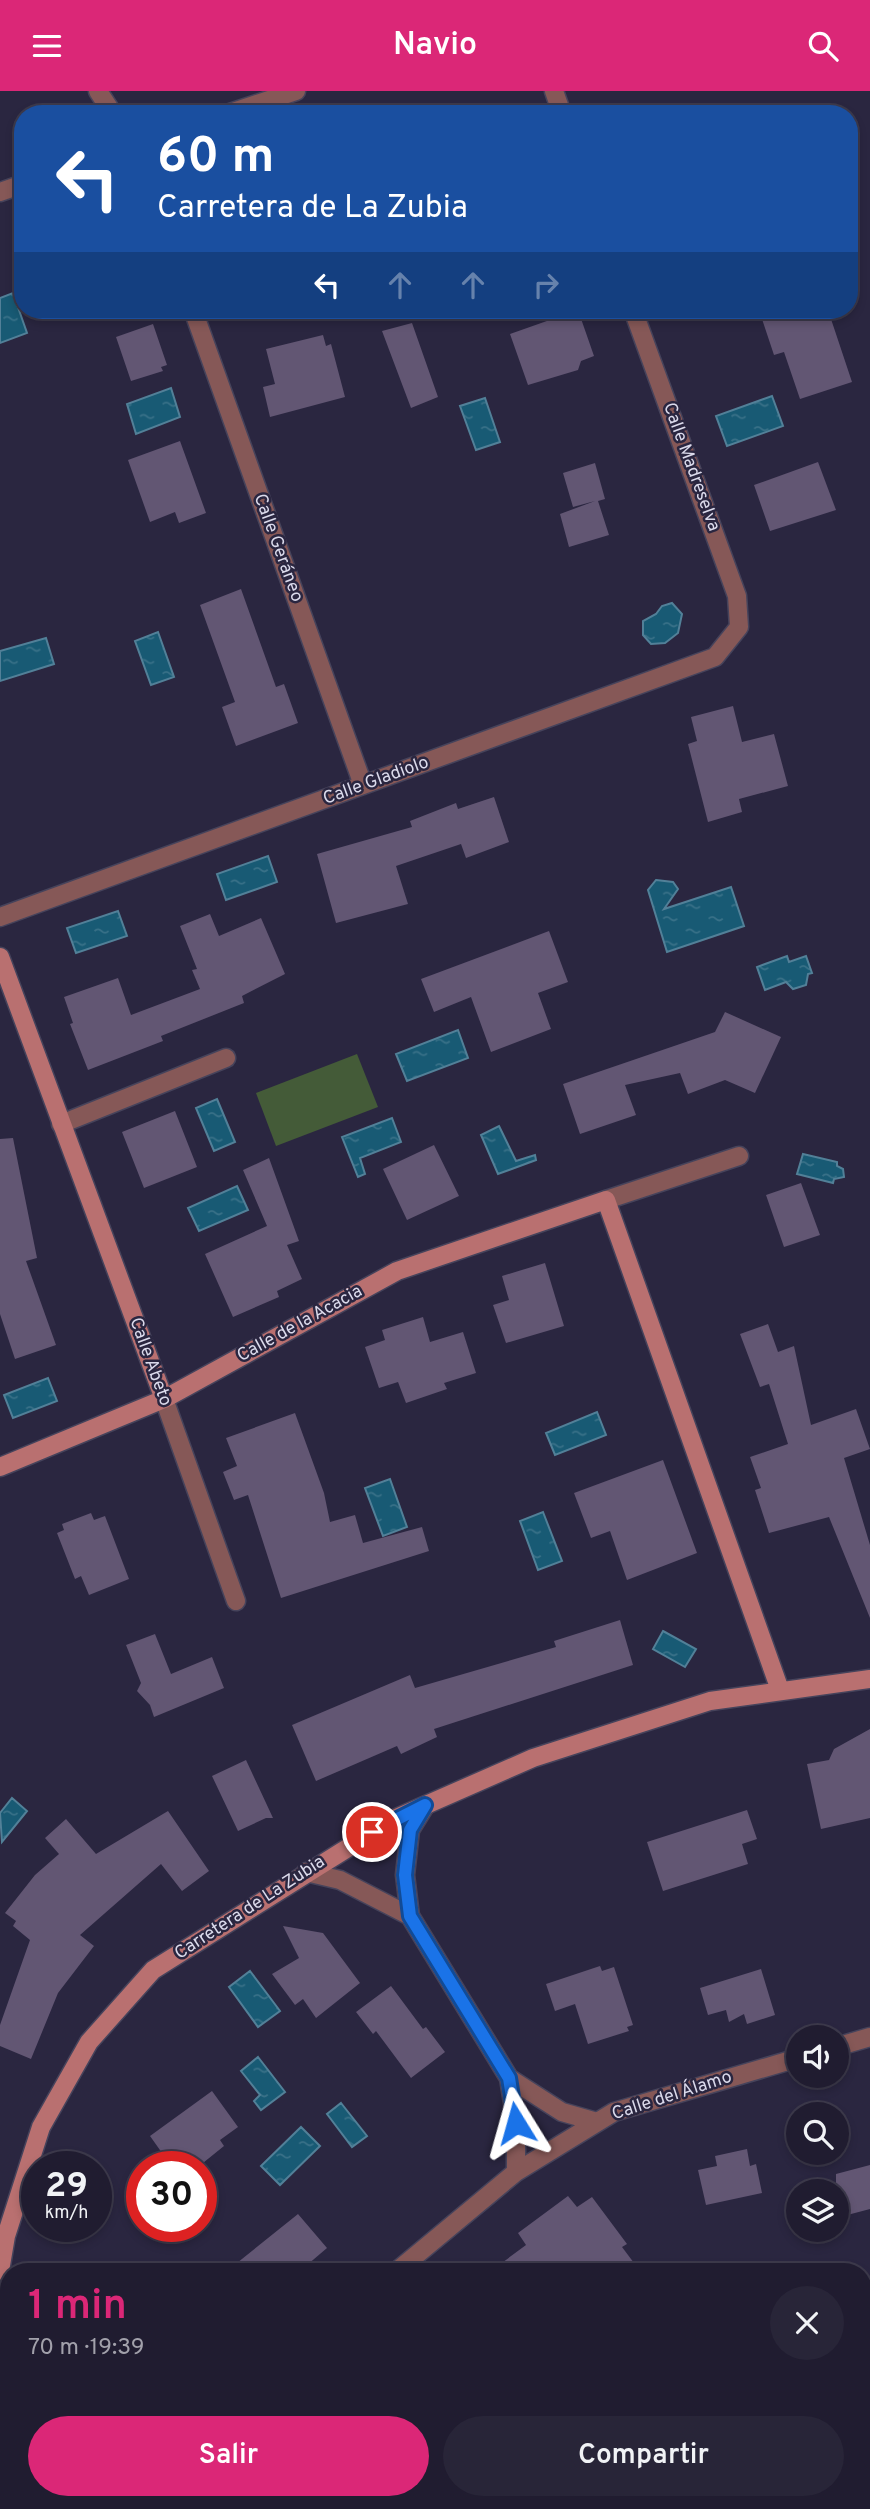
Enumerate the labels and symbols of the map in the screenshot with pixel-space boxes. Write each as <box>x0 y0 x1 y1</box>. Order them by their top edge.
street label: Calle Madreselva <box>657 399 725 535</box>
street label: Calle Geráneo <box>248 491 308 605</box>
street label: Calle Gladiolo <box>320 751 432 811</box>
street label: Calle de la Acacia <box>233 1280 367 1368</box>
street label: Calle Abeto <box>123 1315 177 1409</box>
pin <box>342 1802 402 1862</box>
street label: Carretera de La Zubia <box>170 1851 330 1965</box>
street label: Calle del Álamo <box>609 2064 735 2126</box>
position arrow <box>479 2086 553 2160</box>
speed limit sign: 30 <box>126 2151 217 2242</box>

